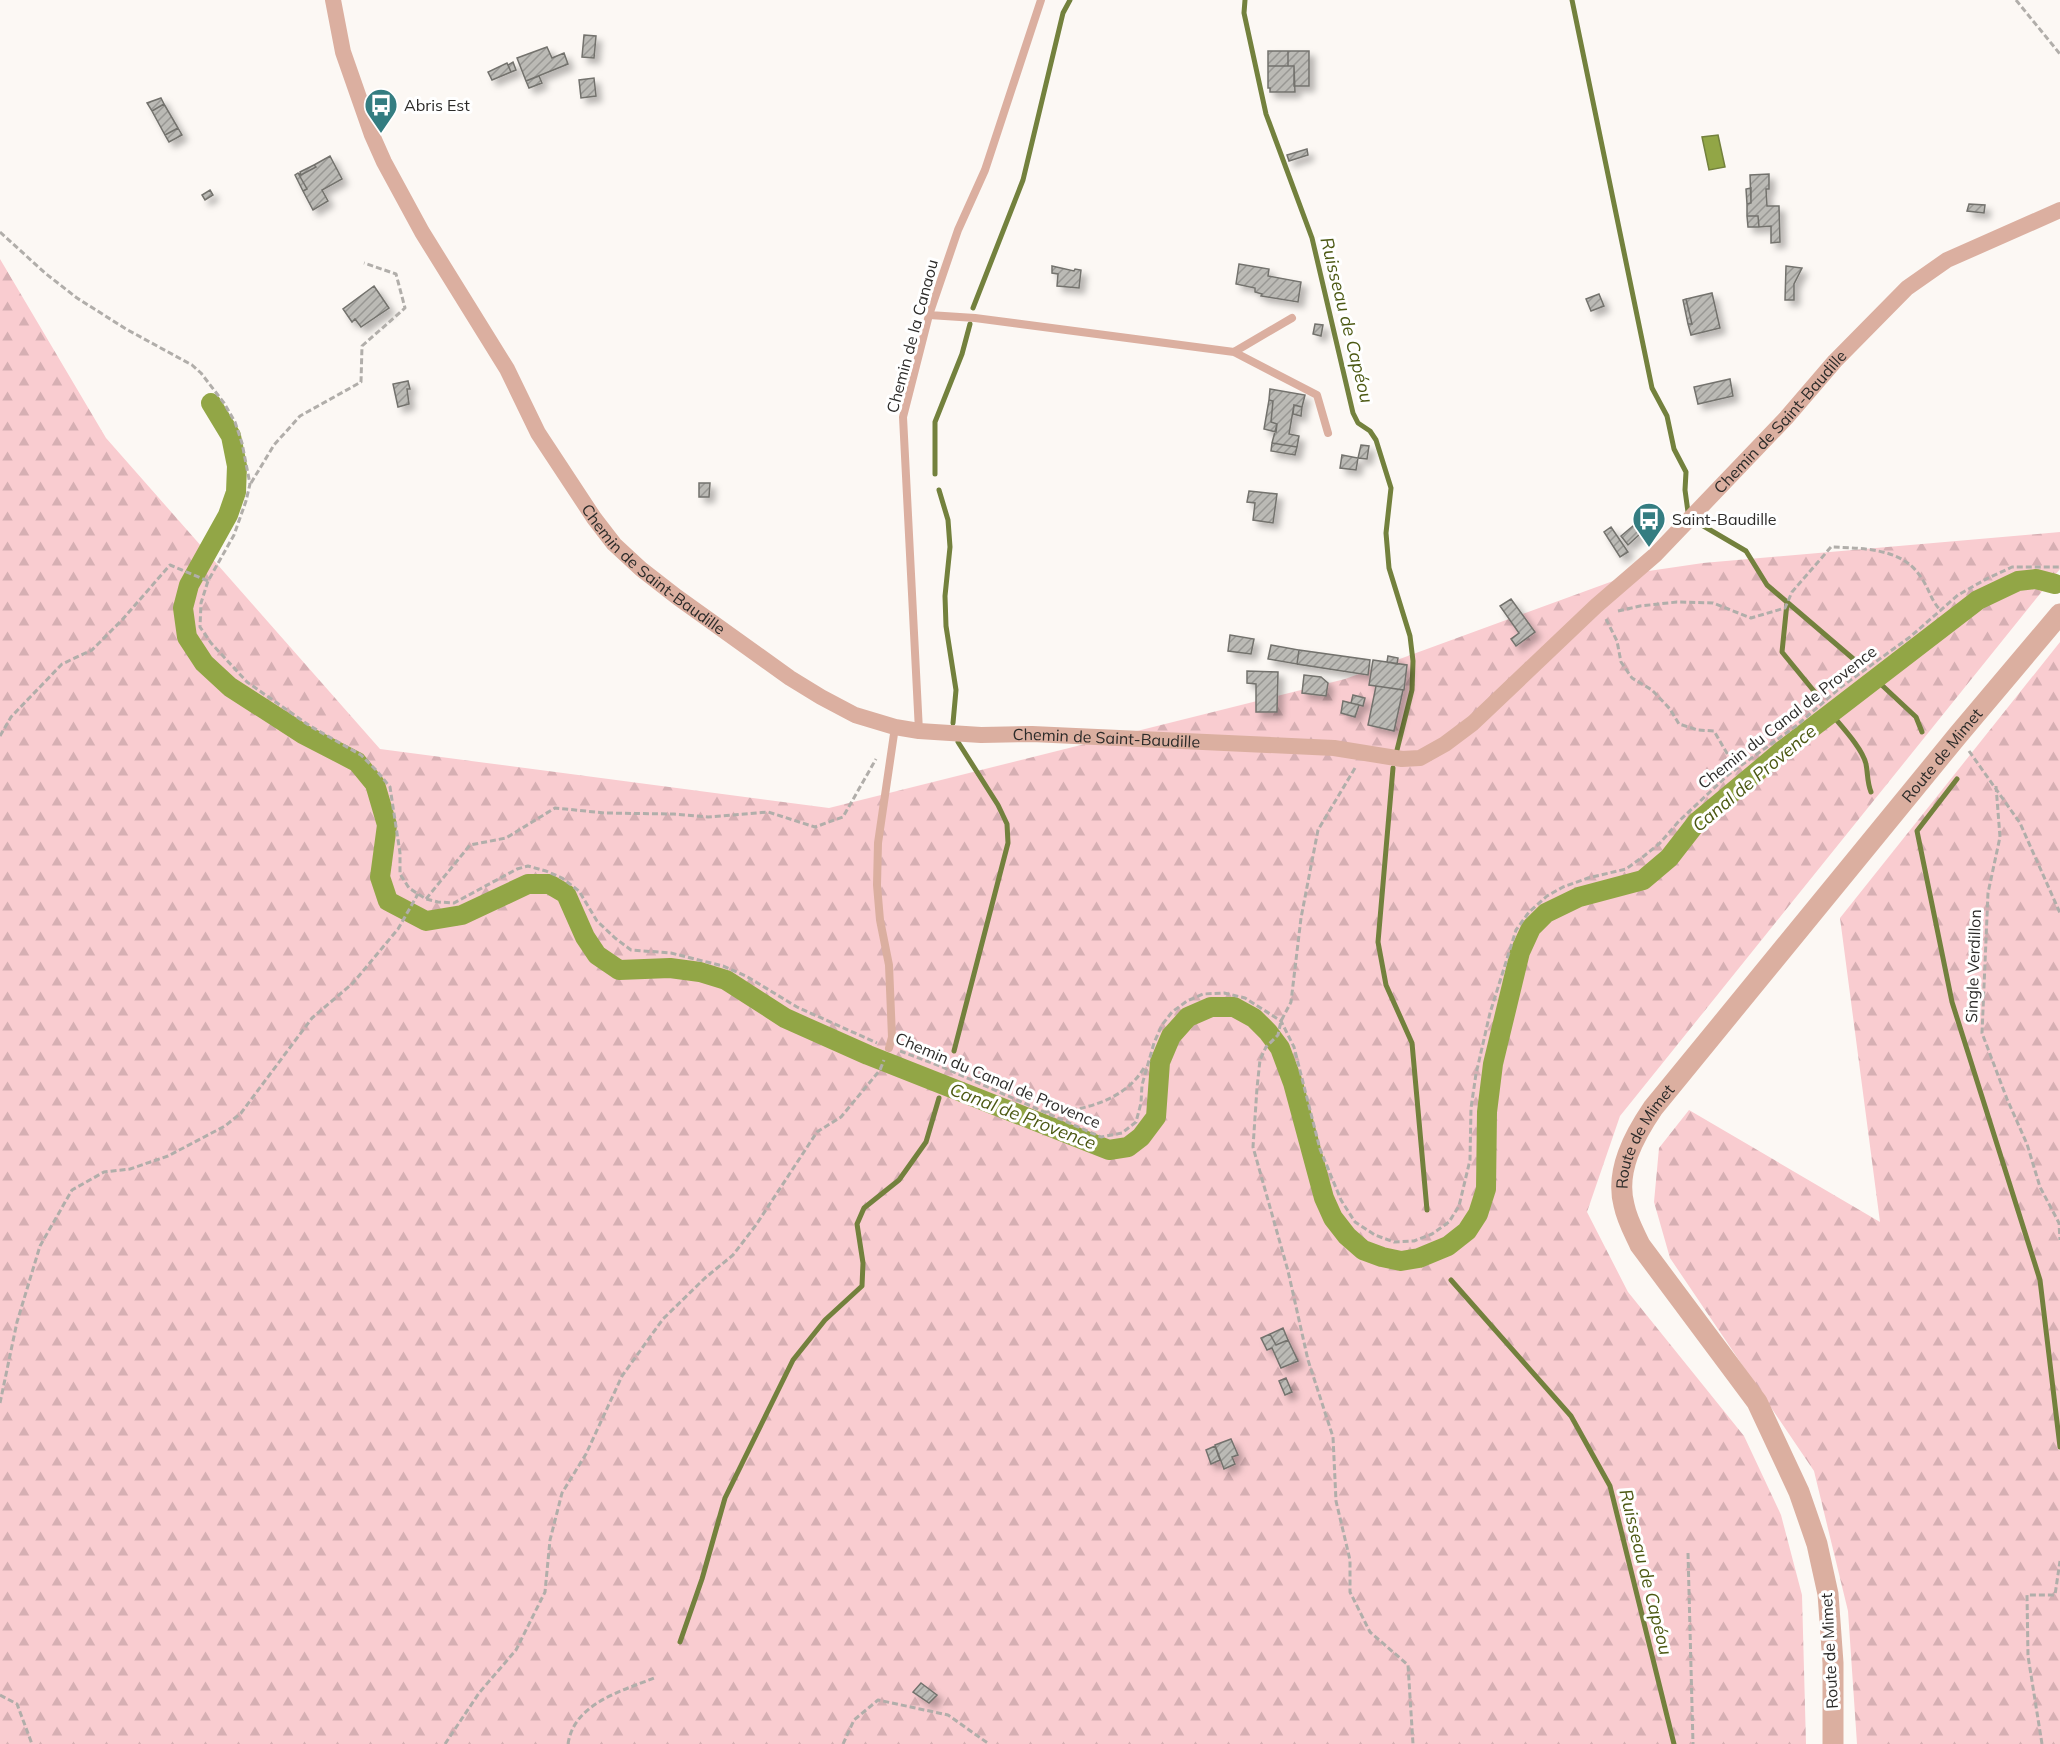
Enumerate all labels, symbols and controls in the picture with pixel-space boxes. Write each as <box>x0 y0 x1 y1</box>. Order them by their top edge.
bus stop icon: Abris Est <box>363 87 399 134</box>
place label: Abris Est <box>404 95 470 115</box>
water label: Ruisseau de Capéou <box>1315 235 1379 405</box>
street label: Chemin de la Canaou <box>882 257 942 415</box>
street label: Chemin de Saint-Baudille <box>1709 345 1851 498</box>
street label: Chemin de Saint-Baudille <box>577 500 729 639</box>
bus stop icon: Saint-Baudille <box>1631 501 1667 548</box>
place label: Saint-Baudille <box>1672 509 1776 529</box>
street label: Chemin du Canal de Provence <box>1694 641 1880 793</box>
street label: Route de Mimet <box>1897 704 1987 806</box>
water label: Canal de Provence <box>1688 720 1820 836</box>
street label: Chemin de Saint-Baudille <box>1013 724 1201 752</box>
street label: Single Verdillon <box>1961 909 1985 1023</box>
street label: Chemin du Canal de Provence <box>893 1028 1103 1132</box>
water label: Canal de Provence <box>947 1078 1099 1154</box>
street label: Route de Mimet <box>1612 1080 1679 1189</box>
water label: Ruisseau de Capéou <box>1614 1487 1678 1657</box>
street label: Route de Mimet <box>1816 1592 1842 1709</box>

